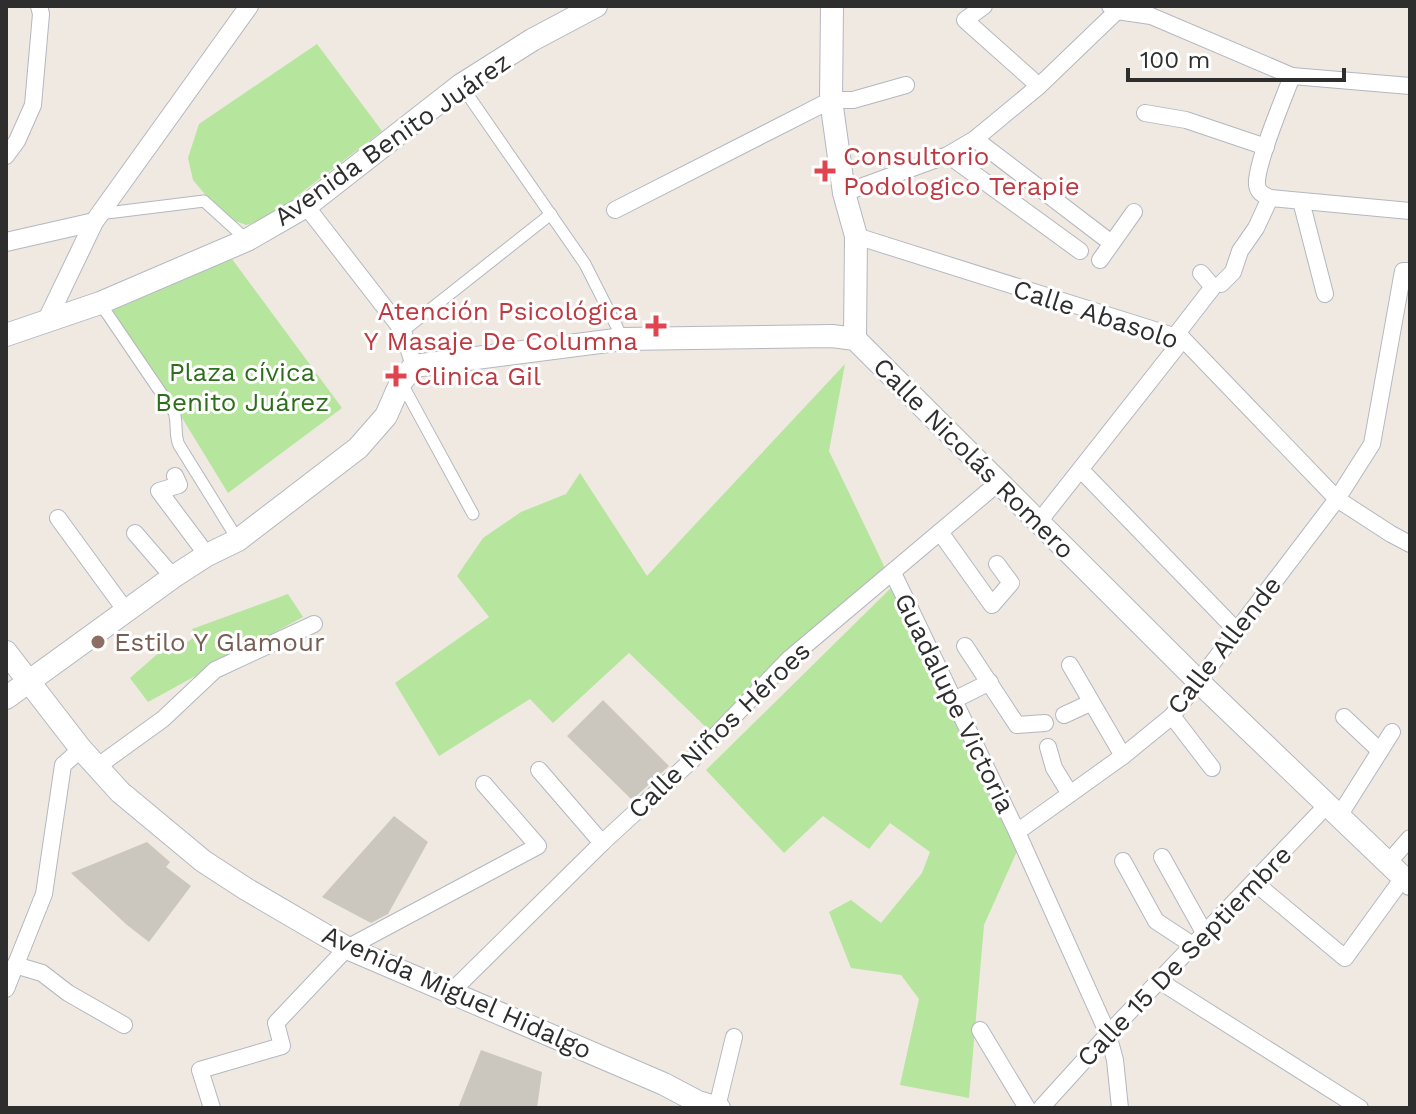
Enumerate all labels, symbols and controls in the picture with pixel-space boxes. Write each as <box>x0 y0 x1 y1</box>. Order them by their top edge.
scale bar <box>1128 32 1344 82</box>
street label: Avenida Benito Juárez <box>268 46 516 232</box>
text: 100 m <box>1140 46 1210 74</box>
place label: Consultorio Podologico Terapie <box>843 141 1080 201</box>
marker: Consultorio Podologico Terapie <box>814 160 836 182</box>
street label: Calle Abasolo <box>1009 273 1183 355</box>
place label: Atención Psicológica Y Masaje De Columna <box>364 296 638 356</box>
marker: Atención Psicológica Y Masaje De Columna <box>645 315 667 337</box>
street label: Calle Nicolás Romero <box>867 351 1081 565</box>
park label: Plaza cívica Benito Juárez <box>155 357 329 417</box>
place label: Clinica Gil <box>414 361 541 391</box>
marker: Clinica Gil <box>385 365 407 387</box>
street label: Calle Allende <box>1161 570 1287 720</box>
street label: Guadalupe Victoria <box>889 588 1021 818</box>
place label: Estilo Y Glamour <box>114 627 325 657</box>
marker: Estilo Y Glamour <box>89 633 107 651</box>
street label: Calle Niños Héroes <box>622 636 816 824</box>
street label: Calle 15 De Septiembre <box>1071 839 1297 1073</box>
street label: Avenida Miguel Hidalgo <box>318 919 596 1065</box>

